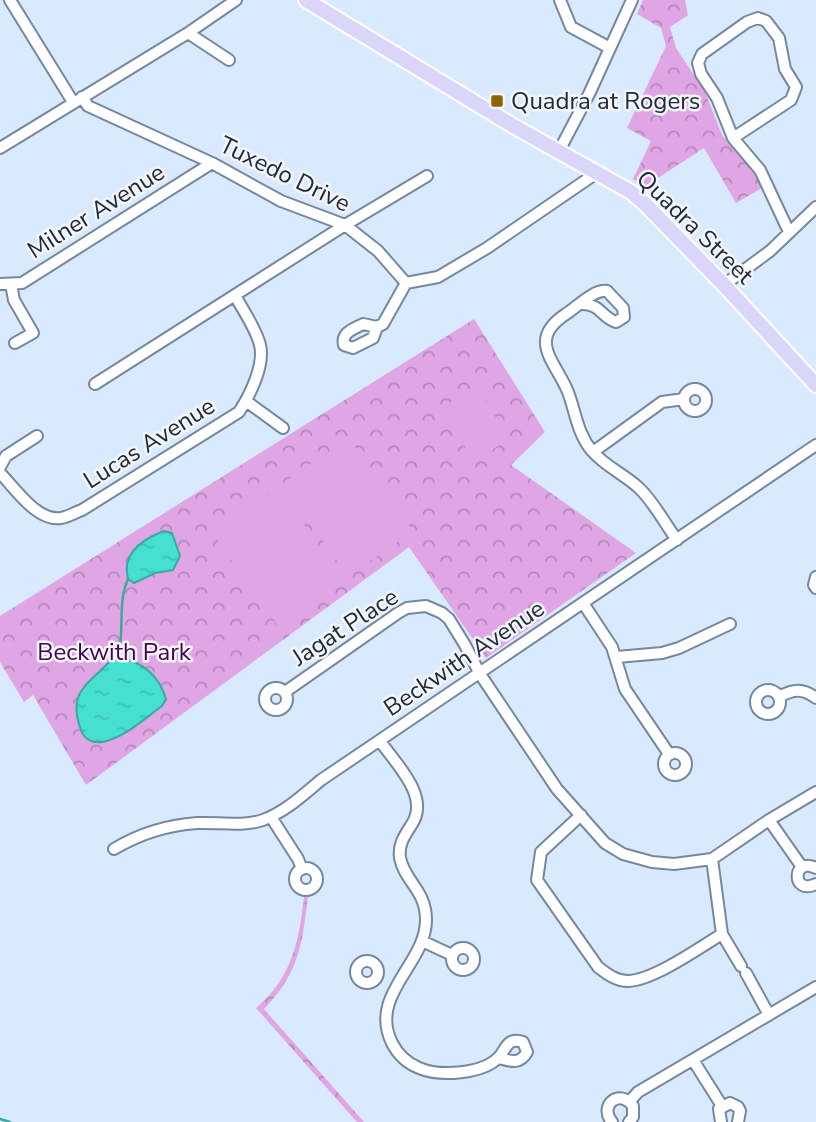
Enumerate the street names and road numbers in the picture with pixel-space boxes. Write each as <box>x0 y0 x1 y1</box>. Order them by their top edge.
street label: Tuxedo Drive <box>214 129 356 219</box>
street label: Milner Avenue <box>21 156 171 266</box>
street label: Quadra Street <box>629 163 761 292</box>
street label: Lucas Avenue <box>77 390 221 496</box>
street label: Jagat Place <box>285 581 404 674</box>
street label: Beckwith Avenue <box>377 592 551 724</box>

